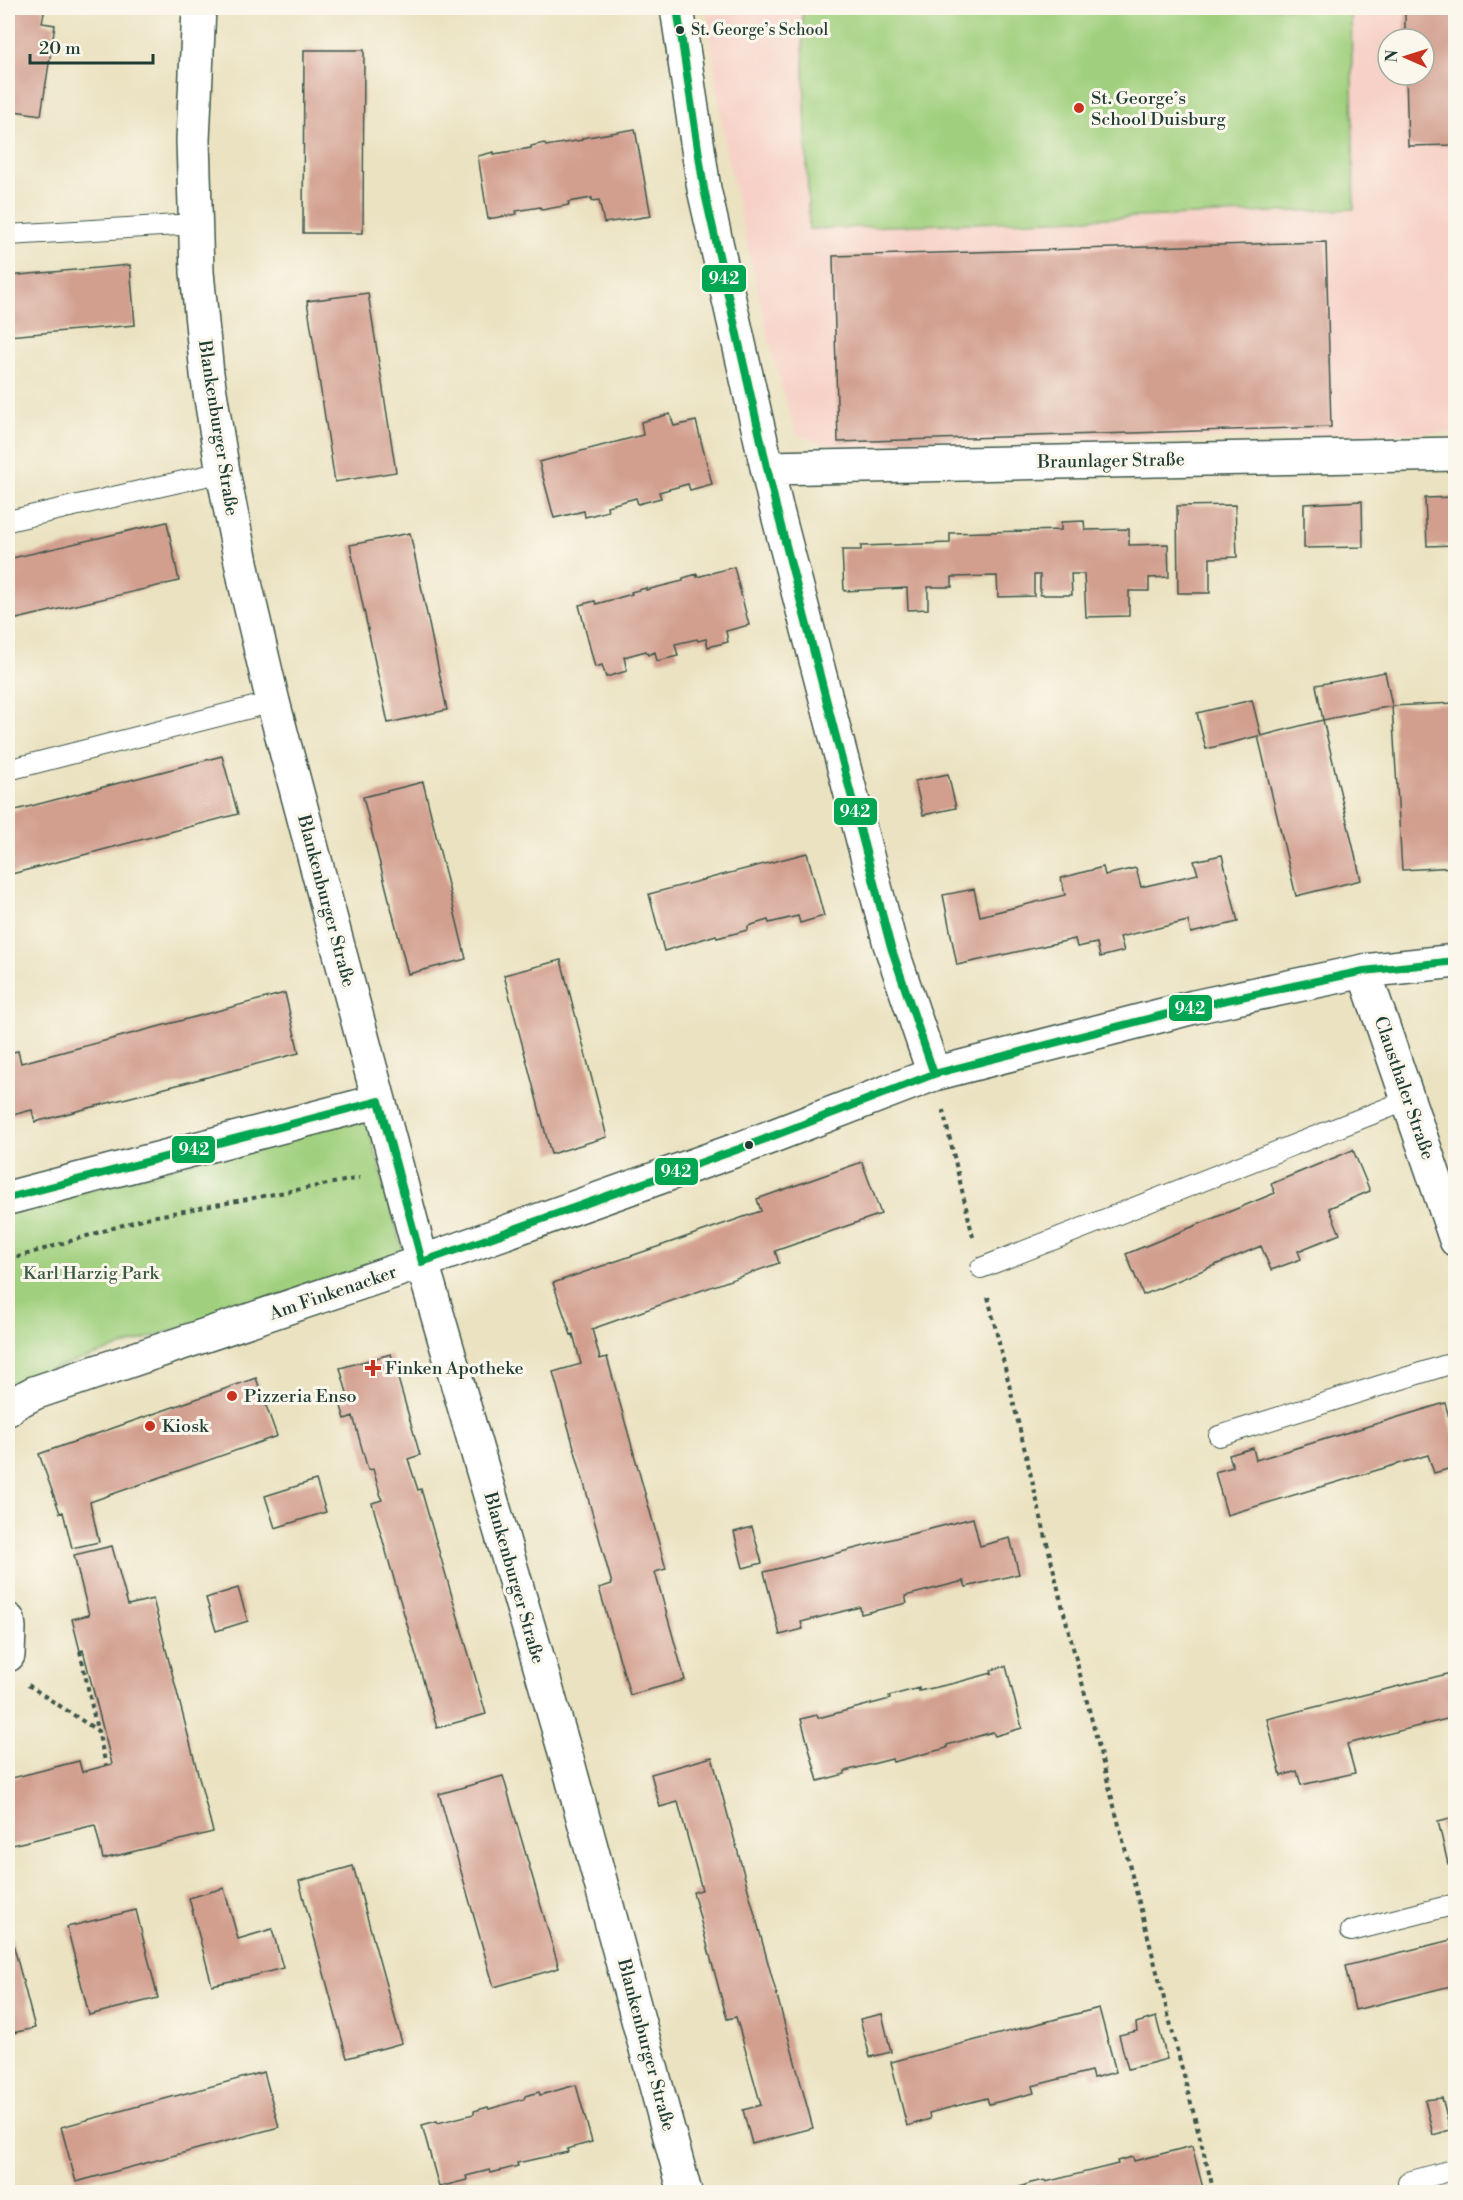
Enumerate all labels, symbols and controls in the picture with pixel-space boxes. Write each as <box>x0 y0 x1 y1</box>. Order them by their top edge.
place label: St. George’s School <box>691 20 829 40</box>
marker: St. George’s School <box>674 24 686 36</box>
scale bar <box>30 27 153 65</box>
north arrow <box>1376 27 1436 87</box>
text: 20 m <box>39 37 81 60</box>
text: N <box>1382 49 1402 63</box>
place label: St. George’s School Duisburg <box>1091 87 1226 131</box>
marker: St. George’s School Duisburg <box>1072 101 1086 115</box>
line badge: 942 <box>701 264 747 293</box>
text: 942 <box>709 269 739 289</box>
street label: Blankenburger Straße <box>193 338 243 517</box>
street label: Braunlager Straße <box>1036 448 1185 474</box>
line badge: 942 <box>833 797 878 826</box>
text: 942 <box>840 802 870 822</box>
street label: Blankenburger Straße <box>292 811 360 990</box>
line badge: 942 <box>1168 994 1213 1022</box>
text: 942 <box>1175 999 1205 1019</box>
street label: Clausthaler Straße <box>1369 1013 1439 1163</box>
line badge: 942 <box>171 1135 216 1164</box>
unlabelled marker <box>743 1139 755 1151</box>
text: 942 <box>179 1140 209 1160</box>
line badge: 942 <box>654 1157 699 1186</box>
text: 942 <box>661 1162 691 1182</box>
street label: Am Finkenacker <box>265 1260 400 1326</box>
park label: Karl Harzig Park <box>23 1262 161 1285</box>
place label: Finken Apotheke <box>385 1357 524 1380</box>
marker: Finken Apotheke <box>366 1361 380 1375</box>
place label: Pizzeria Enso <box>244 1385 357 1408</box>
marker: Pizzeria Enso <box>225 1389 239 1403</box>
place label: Kiosk <box>162 1415 210 1438</box>
marker: Kiosk <box>143 1419 157 1433</box>
street label: Blankenburger Straße <box>478 1489 550 1666</box>
street label: Blankenburger Straße <box>612 1955 680 2134</box>

